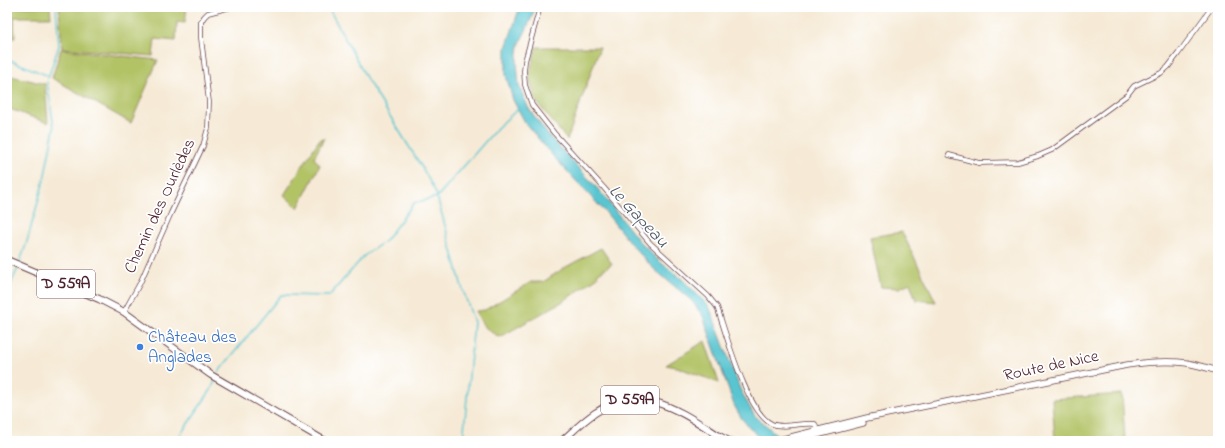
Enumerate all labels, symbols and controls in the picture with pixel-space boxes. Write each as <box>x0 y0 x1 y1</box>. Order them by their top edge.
street label: Chemin des Ourlèdes <box>118 134 202 278</box>
water label: Le Gapeau <box>602 180 674 254</box>
road number: D 559A <box>37 270 95 298</box>
place label: Château des Anglades <box>148 325 237 372</box>
marker: Château des Anglades <box>135 342 145 352</box>
street label: Route de Nice <box>1001 344 1101 388</box>
road number: D 559A <box>601 386 659 414</box>

